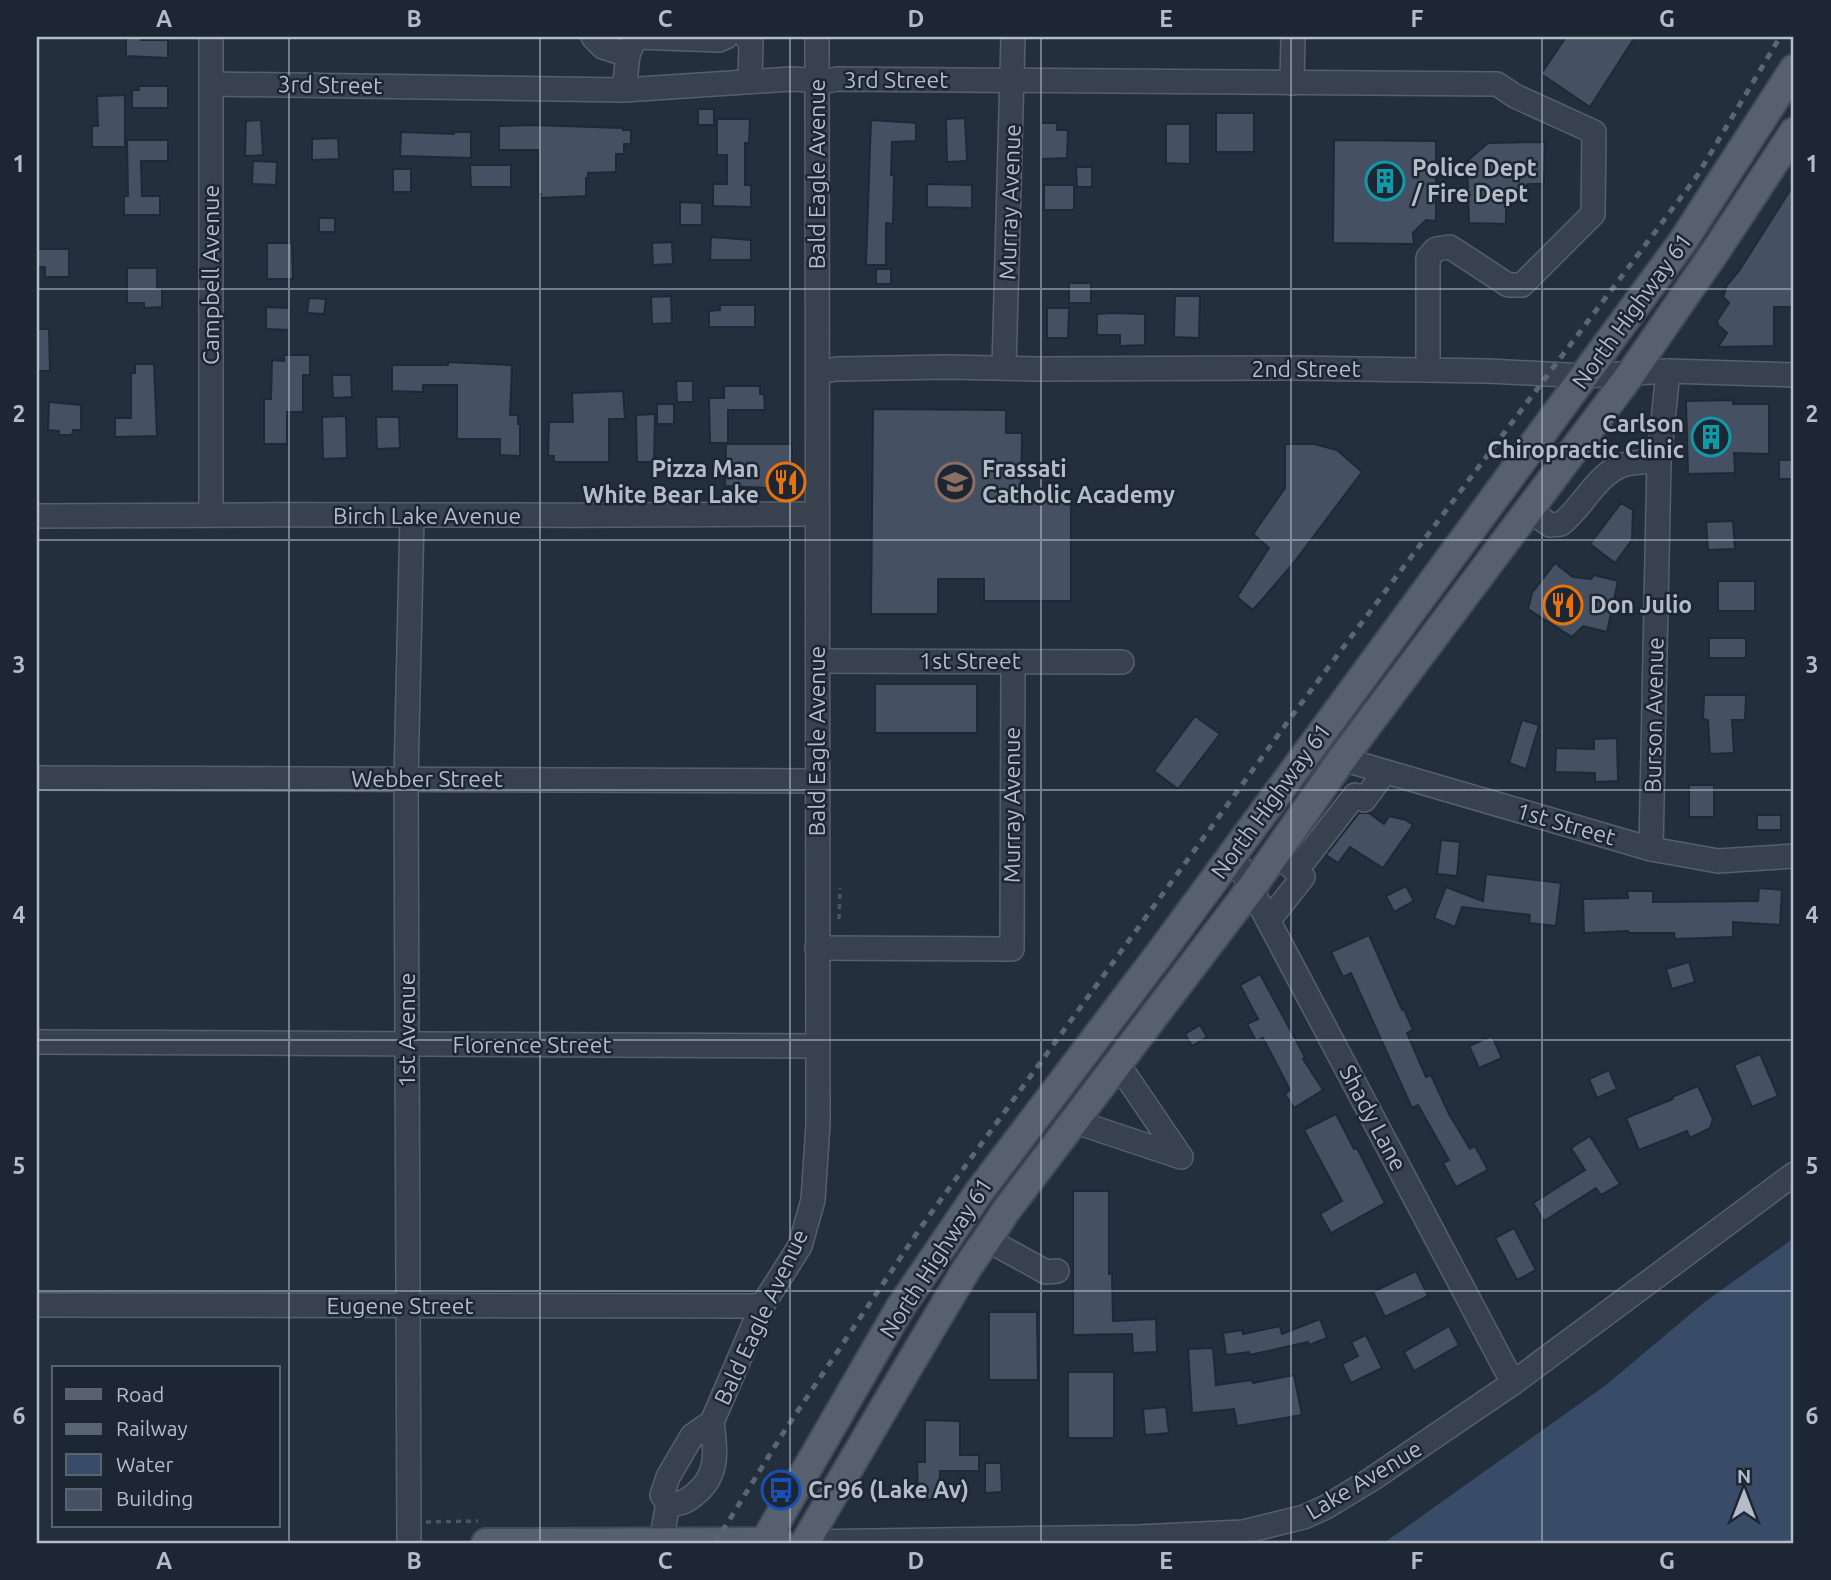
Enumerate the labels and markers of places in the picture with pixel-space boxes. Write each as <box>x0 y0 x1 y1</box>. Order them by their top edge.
place label: Police Dept / Fire Dept <box>1411 155 1537 206</box>
building icon: Police Dept / Fire Dept <box>1364 160 1406 202</box>
place label: Carlson Chiropractic Clinic <box>1487 411 1684 462</box>
building icon: Carlson Chiropractic Clinic <box>1690 416 1732 458</box>
place label: Pizza Man White Bear Lake <box>583 456 759 507</box>
place label: Frassati Catholic Academy <box>982 456 1175 507</box>
restaurant icon: Pizza Man White Bear Lake <box>765 461 807 503</box>
school or university icon: Frassati Catholic Academy <box>934 461 976 503</box>
restaurant icon: Don Julio <box>1542 584 1584 626</box>
place label: Don Julio <box>1590 592 1692 617</box>
bus stop icon: Cr 96 (Lake Av) <box>760 1469 802 1511</box>
place label: Cr 96 (Lake Av) <box>808 1477 969 1503</box>

